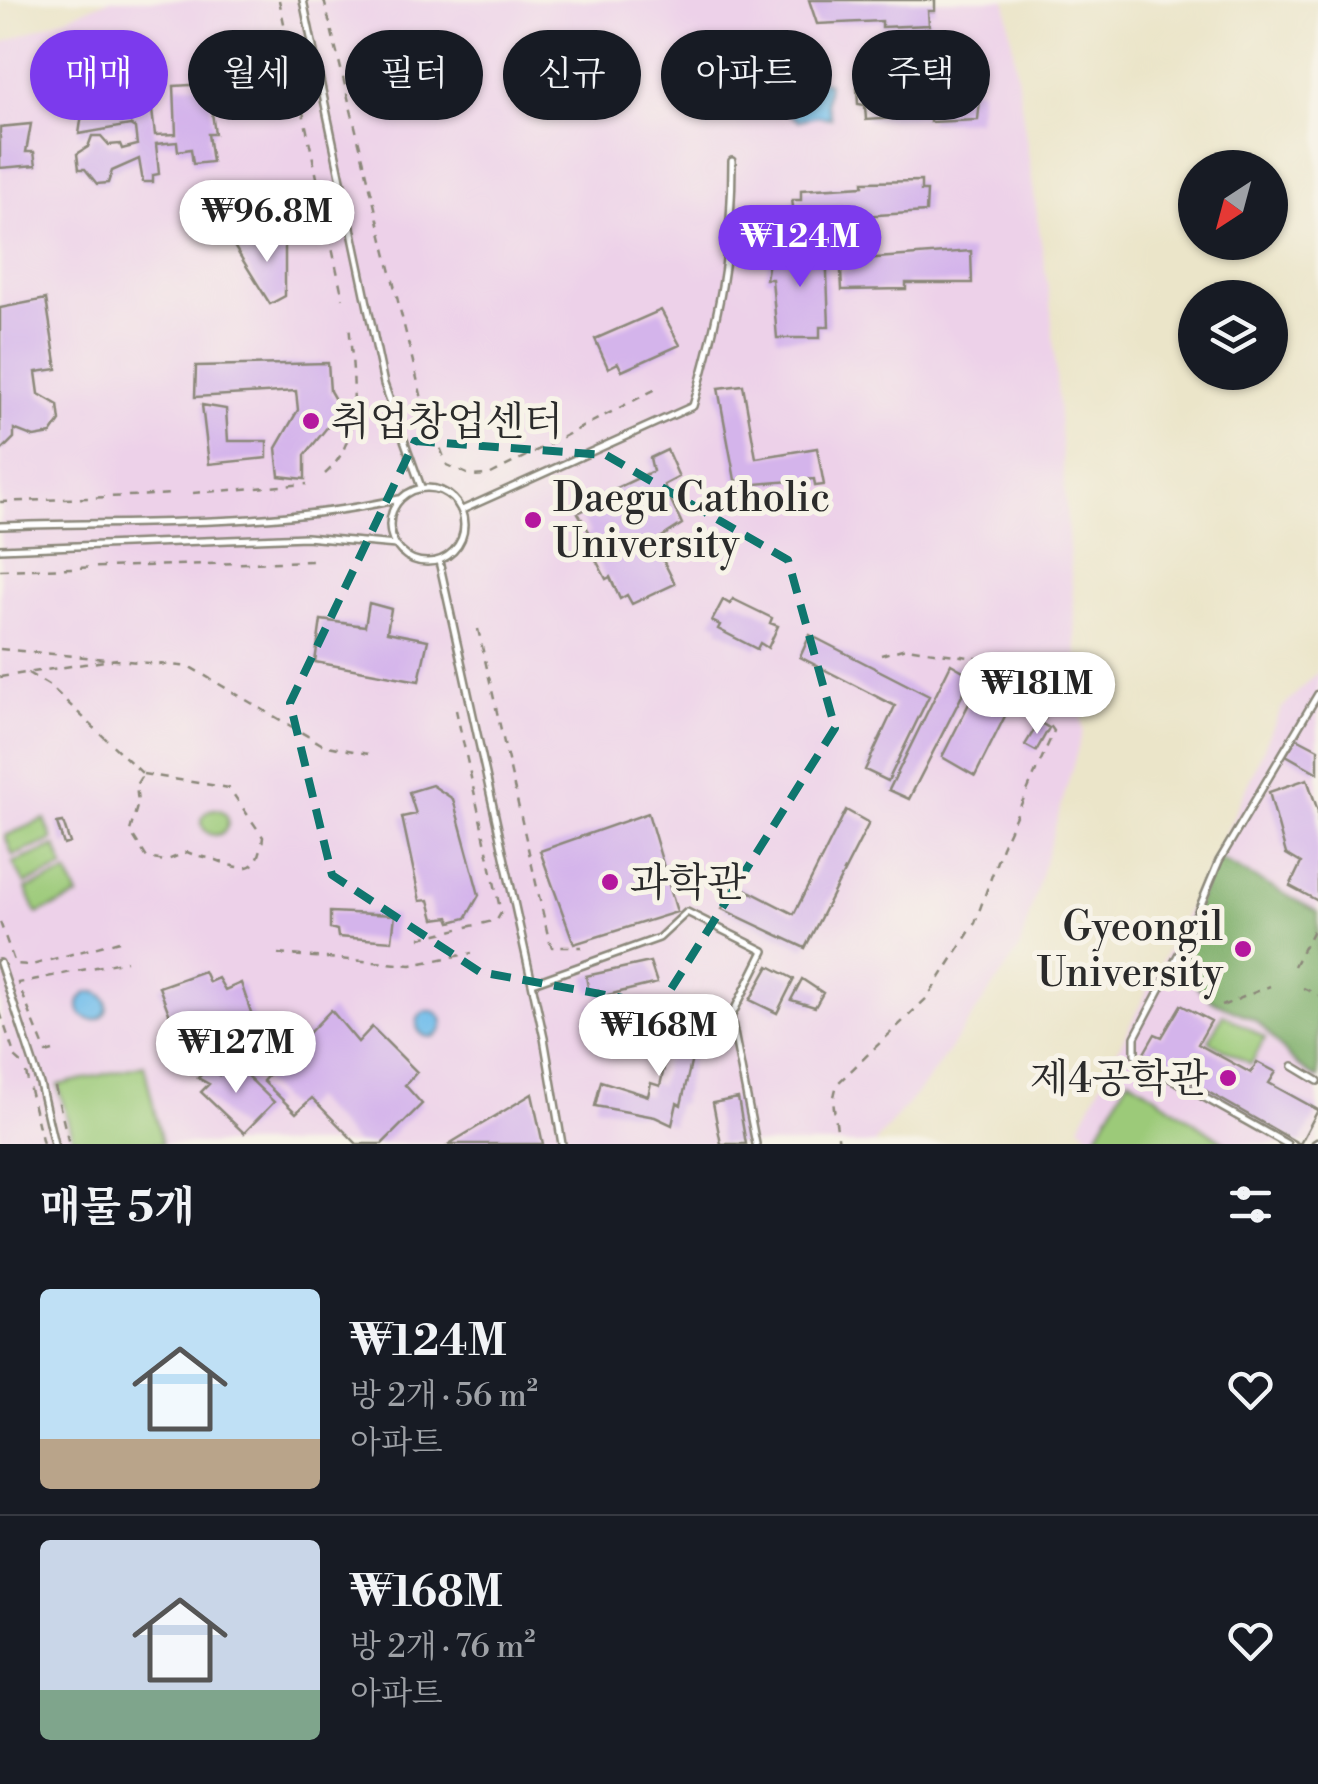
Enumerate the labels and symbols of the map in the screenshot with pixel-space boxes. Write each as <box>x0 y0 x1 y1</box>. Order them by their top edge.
north arrow <box>1178 150 1288 260</box>
pin: ₩96.8M <box>186 180 348 265</box>
pin: ₩124M <box>730 205 870 290</box>
place label: 취업창업센터 <box>331 398 563 448</box>
marker: 취업창업센터 <box>300 410 322 432</box>
place label: Daegu Catholic University <box>553 474 830 571</box>
marker: Daegu Catholic University <box>522 509 544 531</box>
pin: ₩181M <box>967 652 1107 737</box>
place label: 과학관 <box>630 859 746 909</box>
marker: 과학관 <box>599 871 621 893</box>
place label: Gyeongil University <box>1037 903 1224 1000</box>
marker: Gyeongil University <box>1232 938 1254 960</box>
pin: ₩168M <box>589 994 729 1079</box>
pin: ₩127M <box>166 1011 306 1096</box>
place label: 제4공학관 <box>1030 1055 1208 1105</box>
marker: 제4공학관 <box>1217 1067 1239 1089</box>

